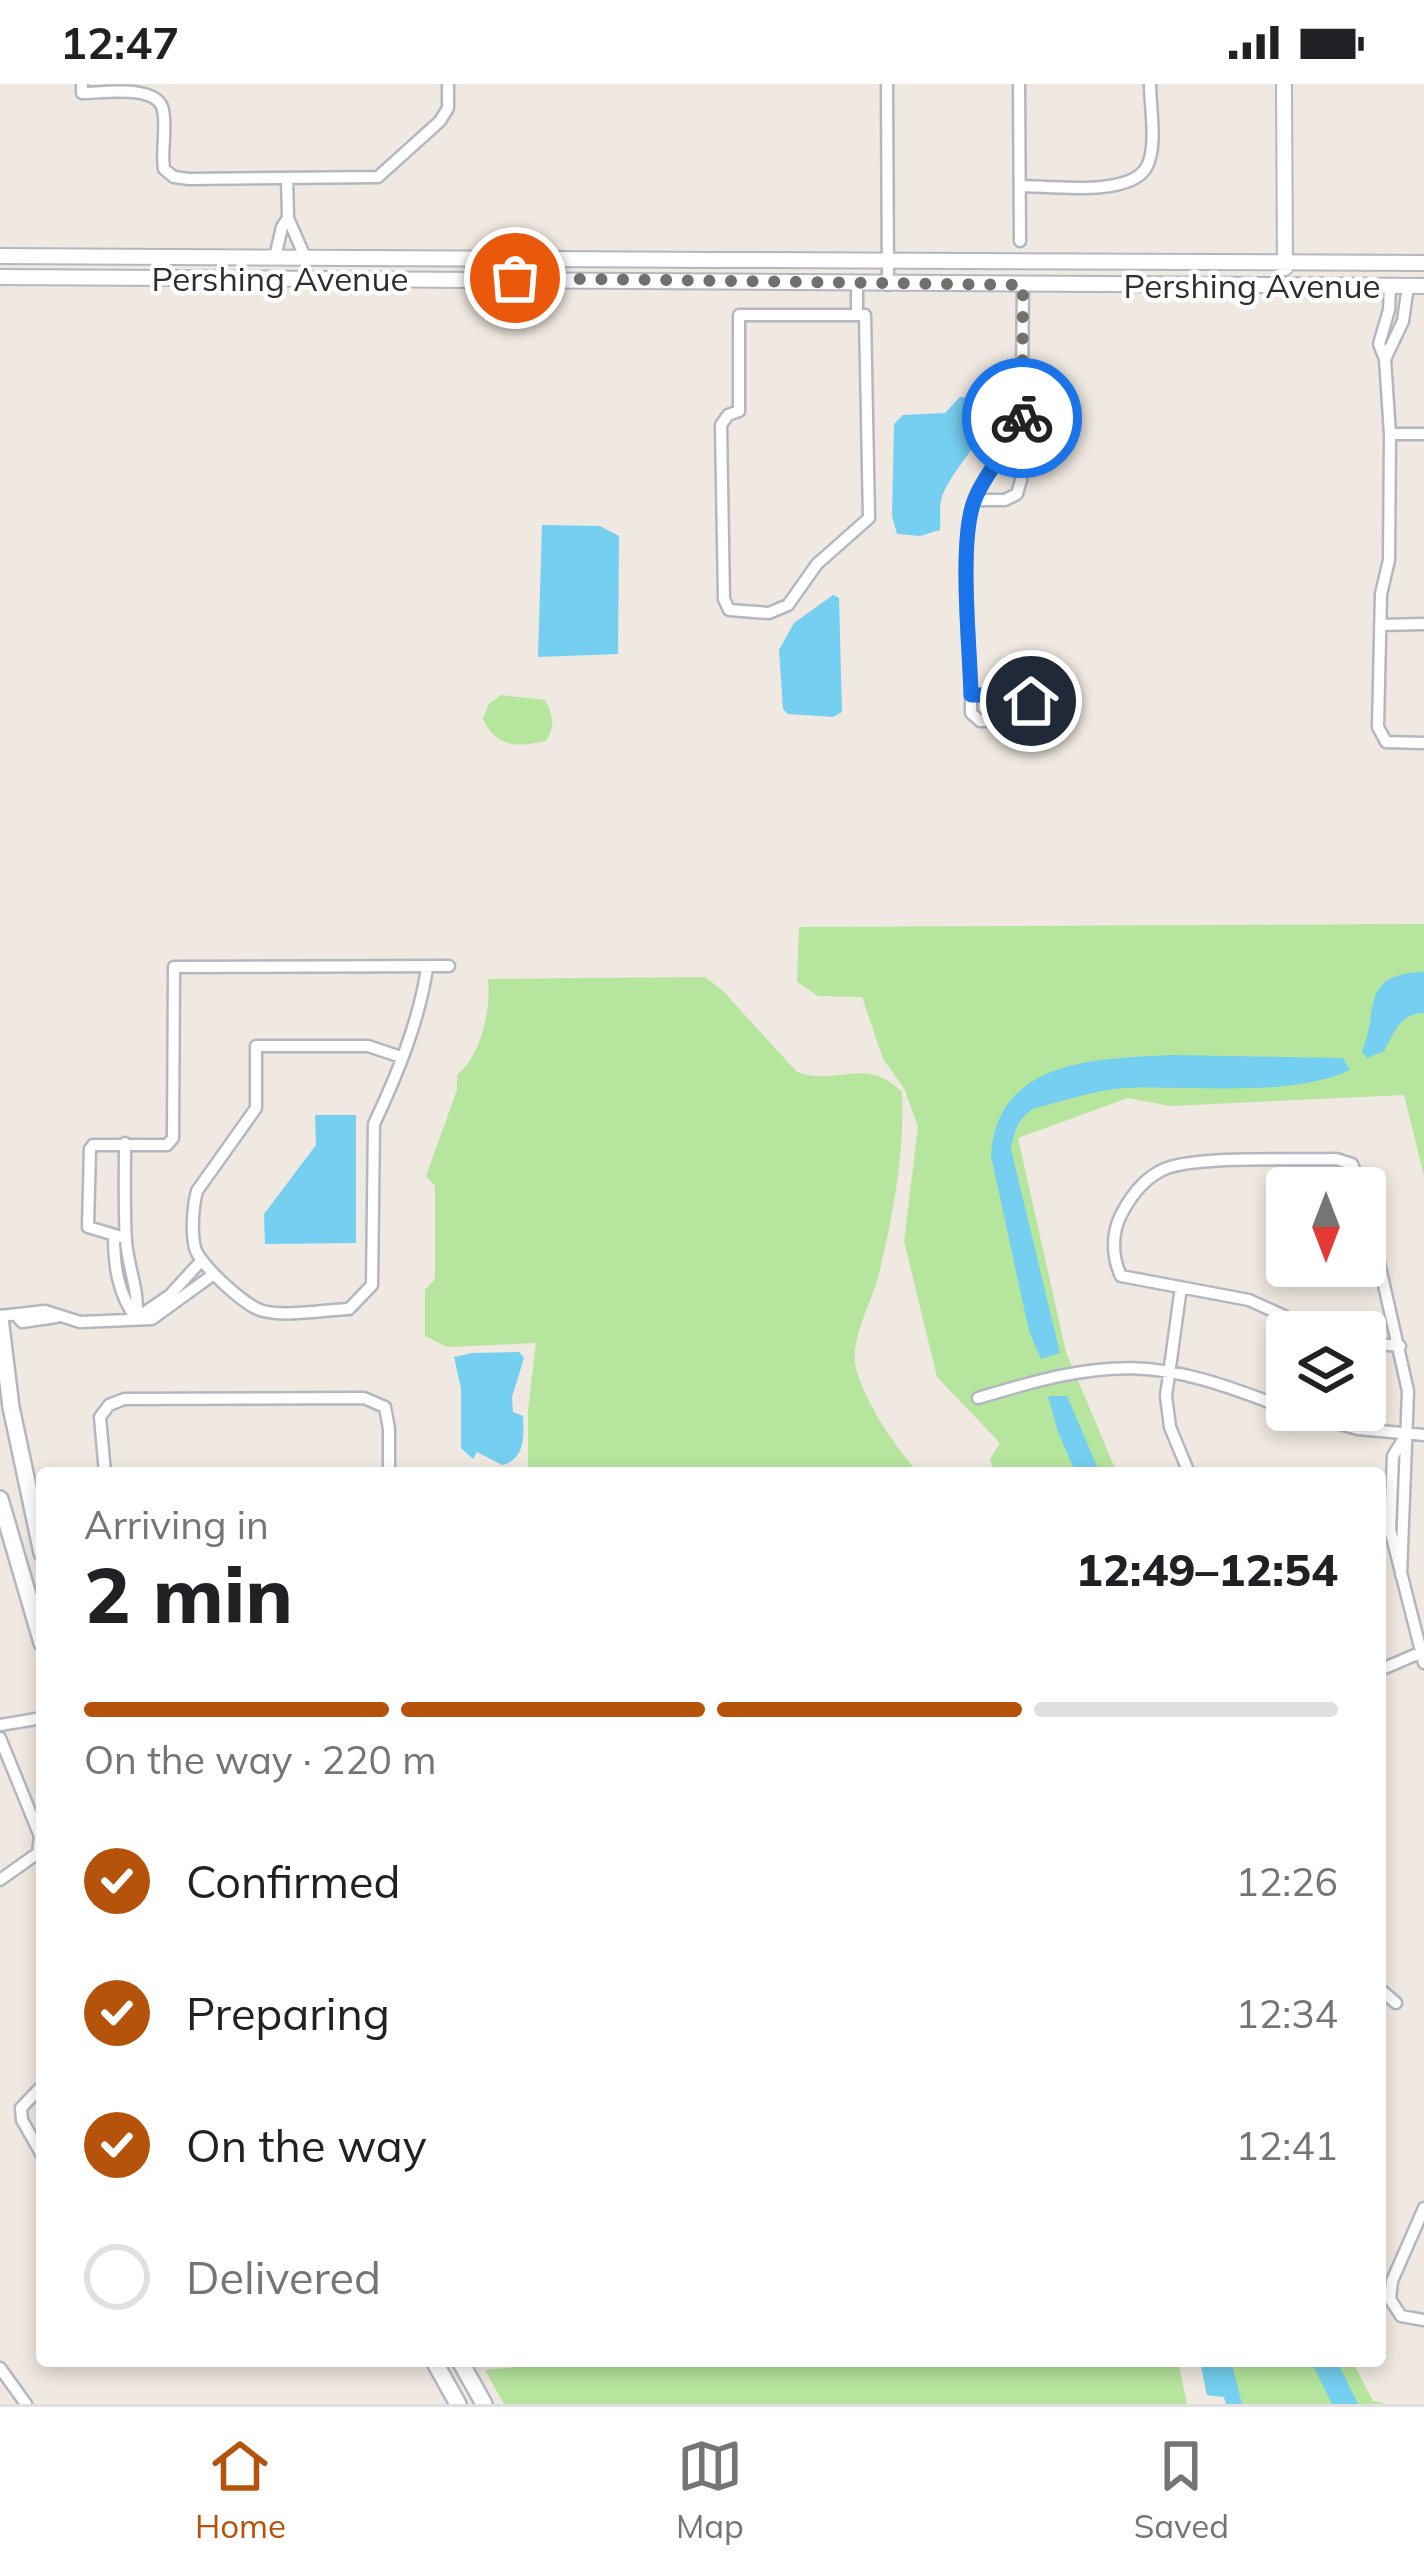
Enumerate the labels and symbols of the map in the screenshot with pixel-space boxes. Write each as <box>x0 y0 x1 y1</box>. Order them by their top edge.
pin <box>464 227 566 329</box>
street label: Pershing Avenue <box>152 258 408 299</box>
street label: Pershing Avenue <box>1124 265 1380 306</box>
courier <box>962 358 1082 478</box>
pin <box>980 650 1082 752</box>
north arrow <box>1266 1167 1386 1287</box>

